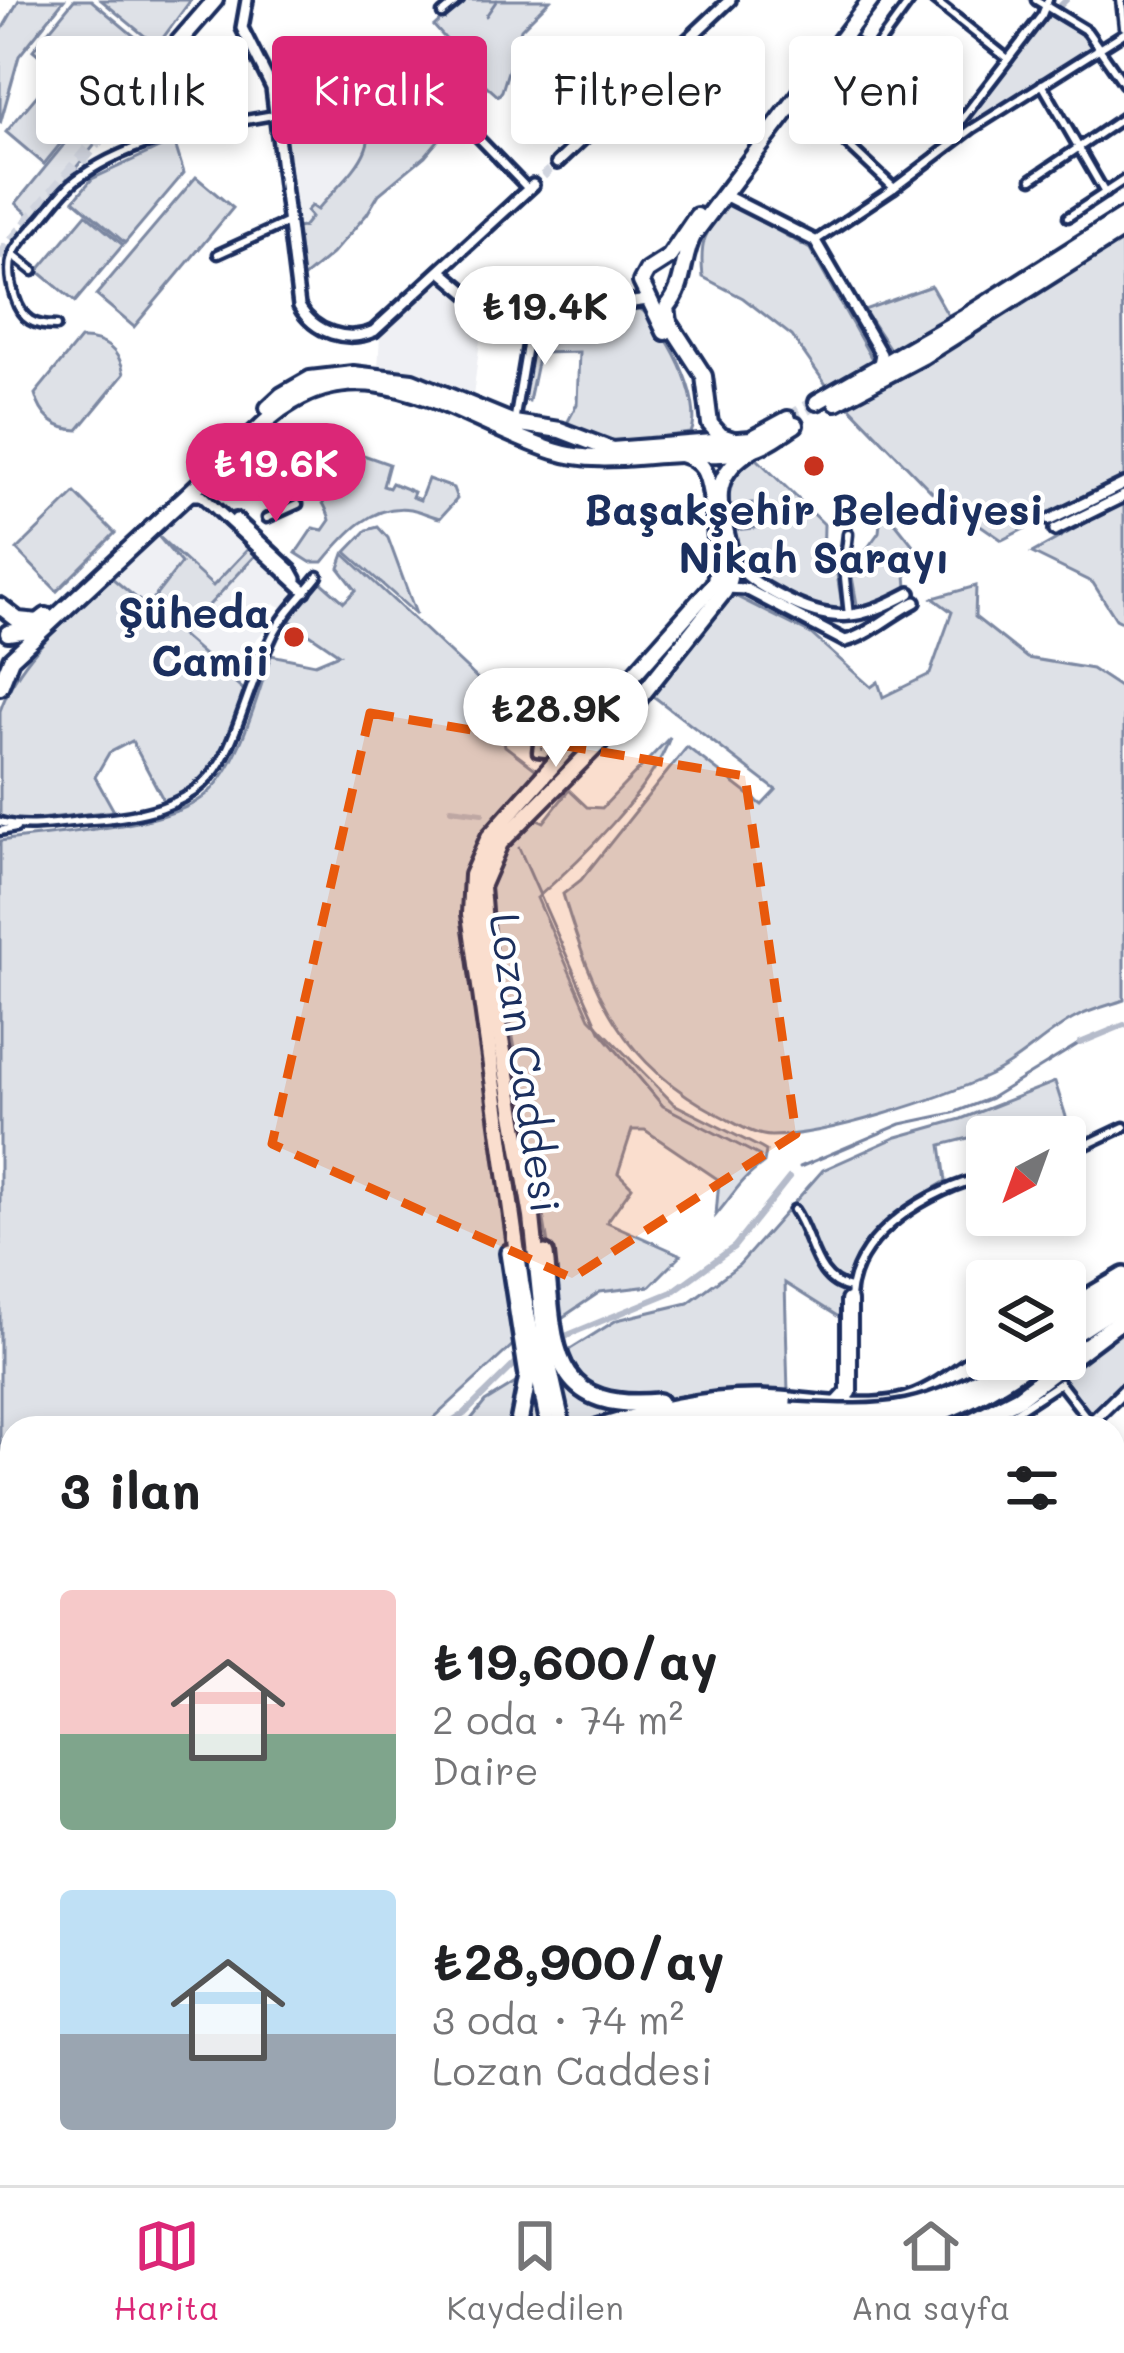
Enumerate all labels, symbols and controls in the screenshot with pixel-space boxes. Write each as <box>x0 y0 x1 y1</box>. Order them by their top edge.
chip: Satılık <box>36 36 248 144</box>
chip: Kiralık <box>272 36 487 144</box>
chip: Filtreler <box>511 36 765 144</box>
chip: Yeni <box>789 36 963 144</box>
pin: ₺19.4K <box>447 266 643 368</box>
text: ₺19.4K <box>481 279 609 330</box>
pin: ₺19.6K <box>178 423 374 525</box>
text: ₺19.6K <box>213 436 339 487</box>
marker: Başakşehir Belediyesi Nikah Sarayı <box>801 453 827 479</box>
place label: Başakşehir Belediyesi Nikah Sarayı <box>584 481 1044 584</box>
place label: Şüheda Camii <box>118 584 270 687</box>
marker: Şüheda Camii <box>281 624 307 650</box>
pin: ₺28.9K <box>458 668 654 770</box>
text: ₺28.9K <box>490 681 622 732</box>
street label: Lozan Caddesi <box>478 909 575 1216</box>
north arrow <box>966 1116 1086 1236</box>
map controls <box>966 1116 1086 1380</box>
button: layers <box>966 1260 1086 1380</box>
text: 3 ilan <box>60 1455 201 1522</box>
icon: filters <box>999 1455 1065 1521</box>
text: ₺19,600/ay <box>432 1626 718 1693</box>
icon: home <box>156 1638 300 1782</box>
text: 2 oda · 74 m² <box>432 1693 683 1744</box>
text: Daire <box>432 1744 539 1795</box>
text: ₺28,900/ay <box>432 1926 725 1993</box>
icon: home <box>156 1938 300 2082</box>
text: 3 oda · 74 m² <box>432 1993 684 2044</box>
text: Lozan Caddesi <box>432 2044 712 2095</box>
tab: Harita <box>114 2213 219 2328</box>
tab: Kaydedilen <box>447 2213 624 2328</box>
tab: Ana sayfa <box>851 2213 1010 2328</box>

